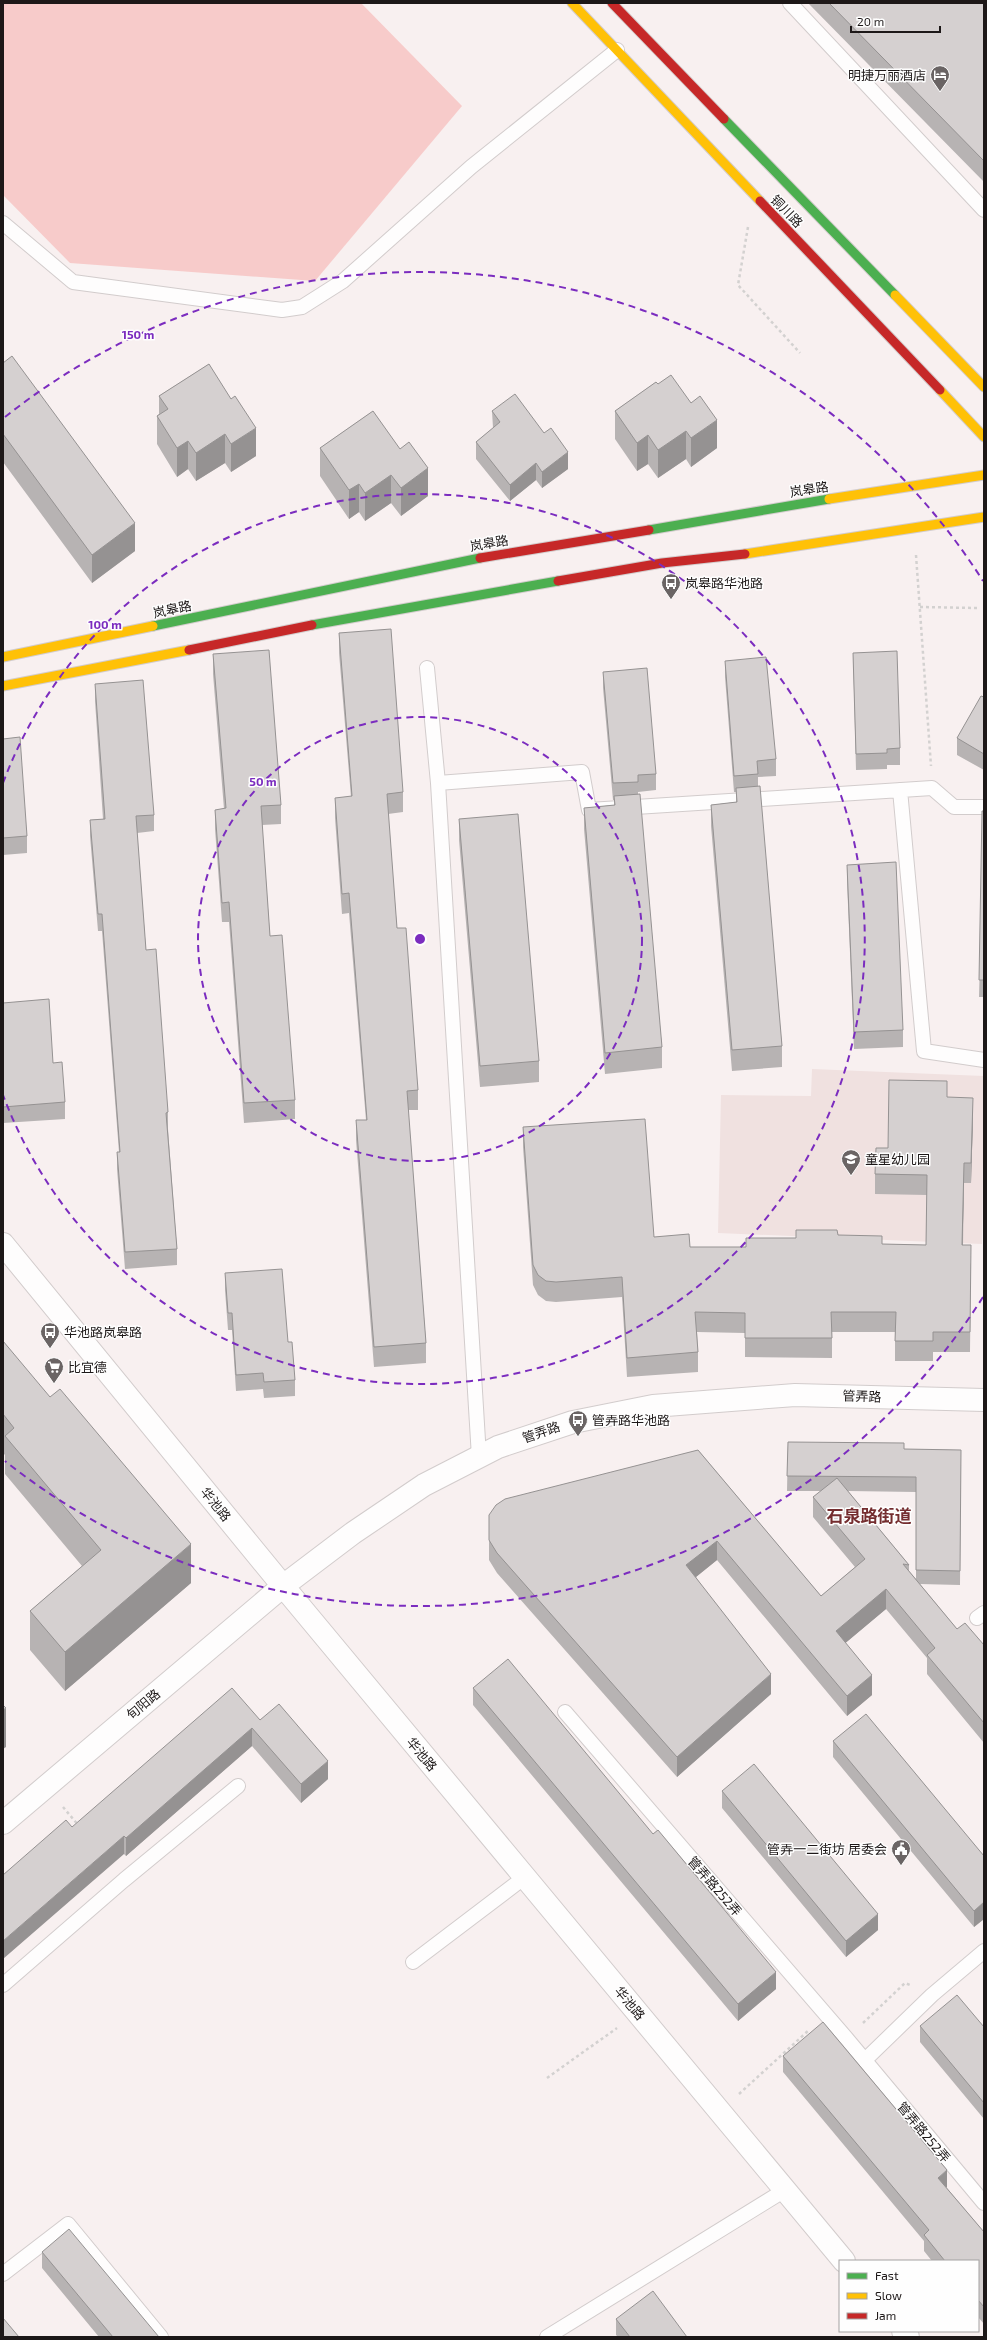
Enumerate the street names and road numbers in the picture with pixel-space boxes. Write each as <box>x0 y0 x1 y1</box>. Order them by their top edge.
street label: 铜川路 <box>768 191 806 231</box>
street label: 岚皋路 <box>788 478 830 500</box>
street label: 岚皋路 <box>468 532 510 554</box>
street label: 岚皋路 <box>151 597 193 621</box>
street label: 管弄路 <box>842 1387 882 1405</box>
street label: 管弄路 <box>520 1418 562 1446</box>
street label: 华池路 <box>198 1484 234 1524</box>
street label: 旬阳路 <box>123 1685 163 1723</box>
street label: 华池路 <box>403 1734 441 1774</box>
street label: 管弄路252弄 <box>685 1853 745 1919</box>
street label: 华池路 <box>611 1983 649 2023</box>
street label: 管弄路252弄 <box>894 2099 954 2165</box>

